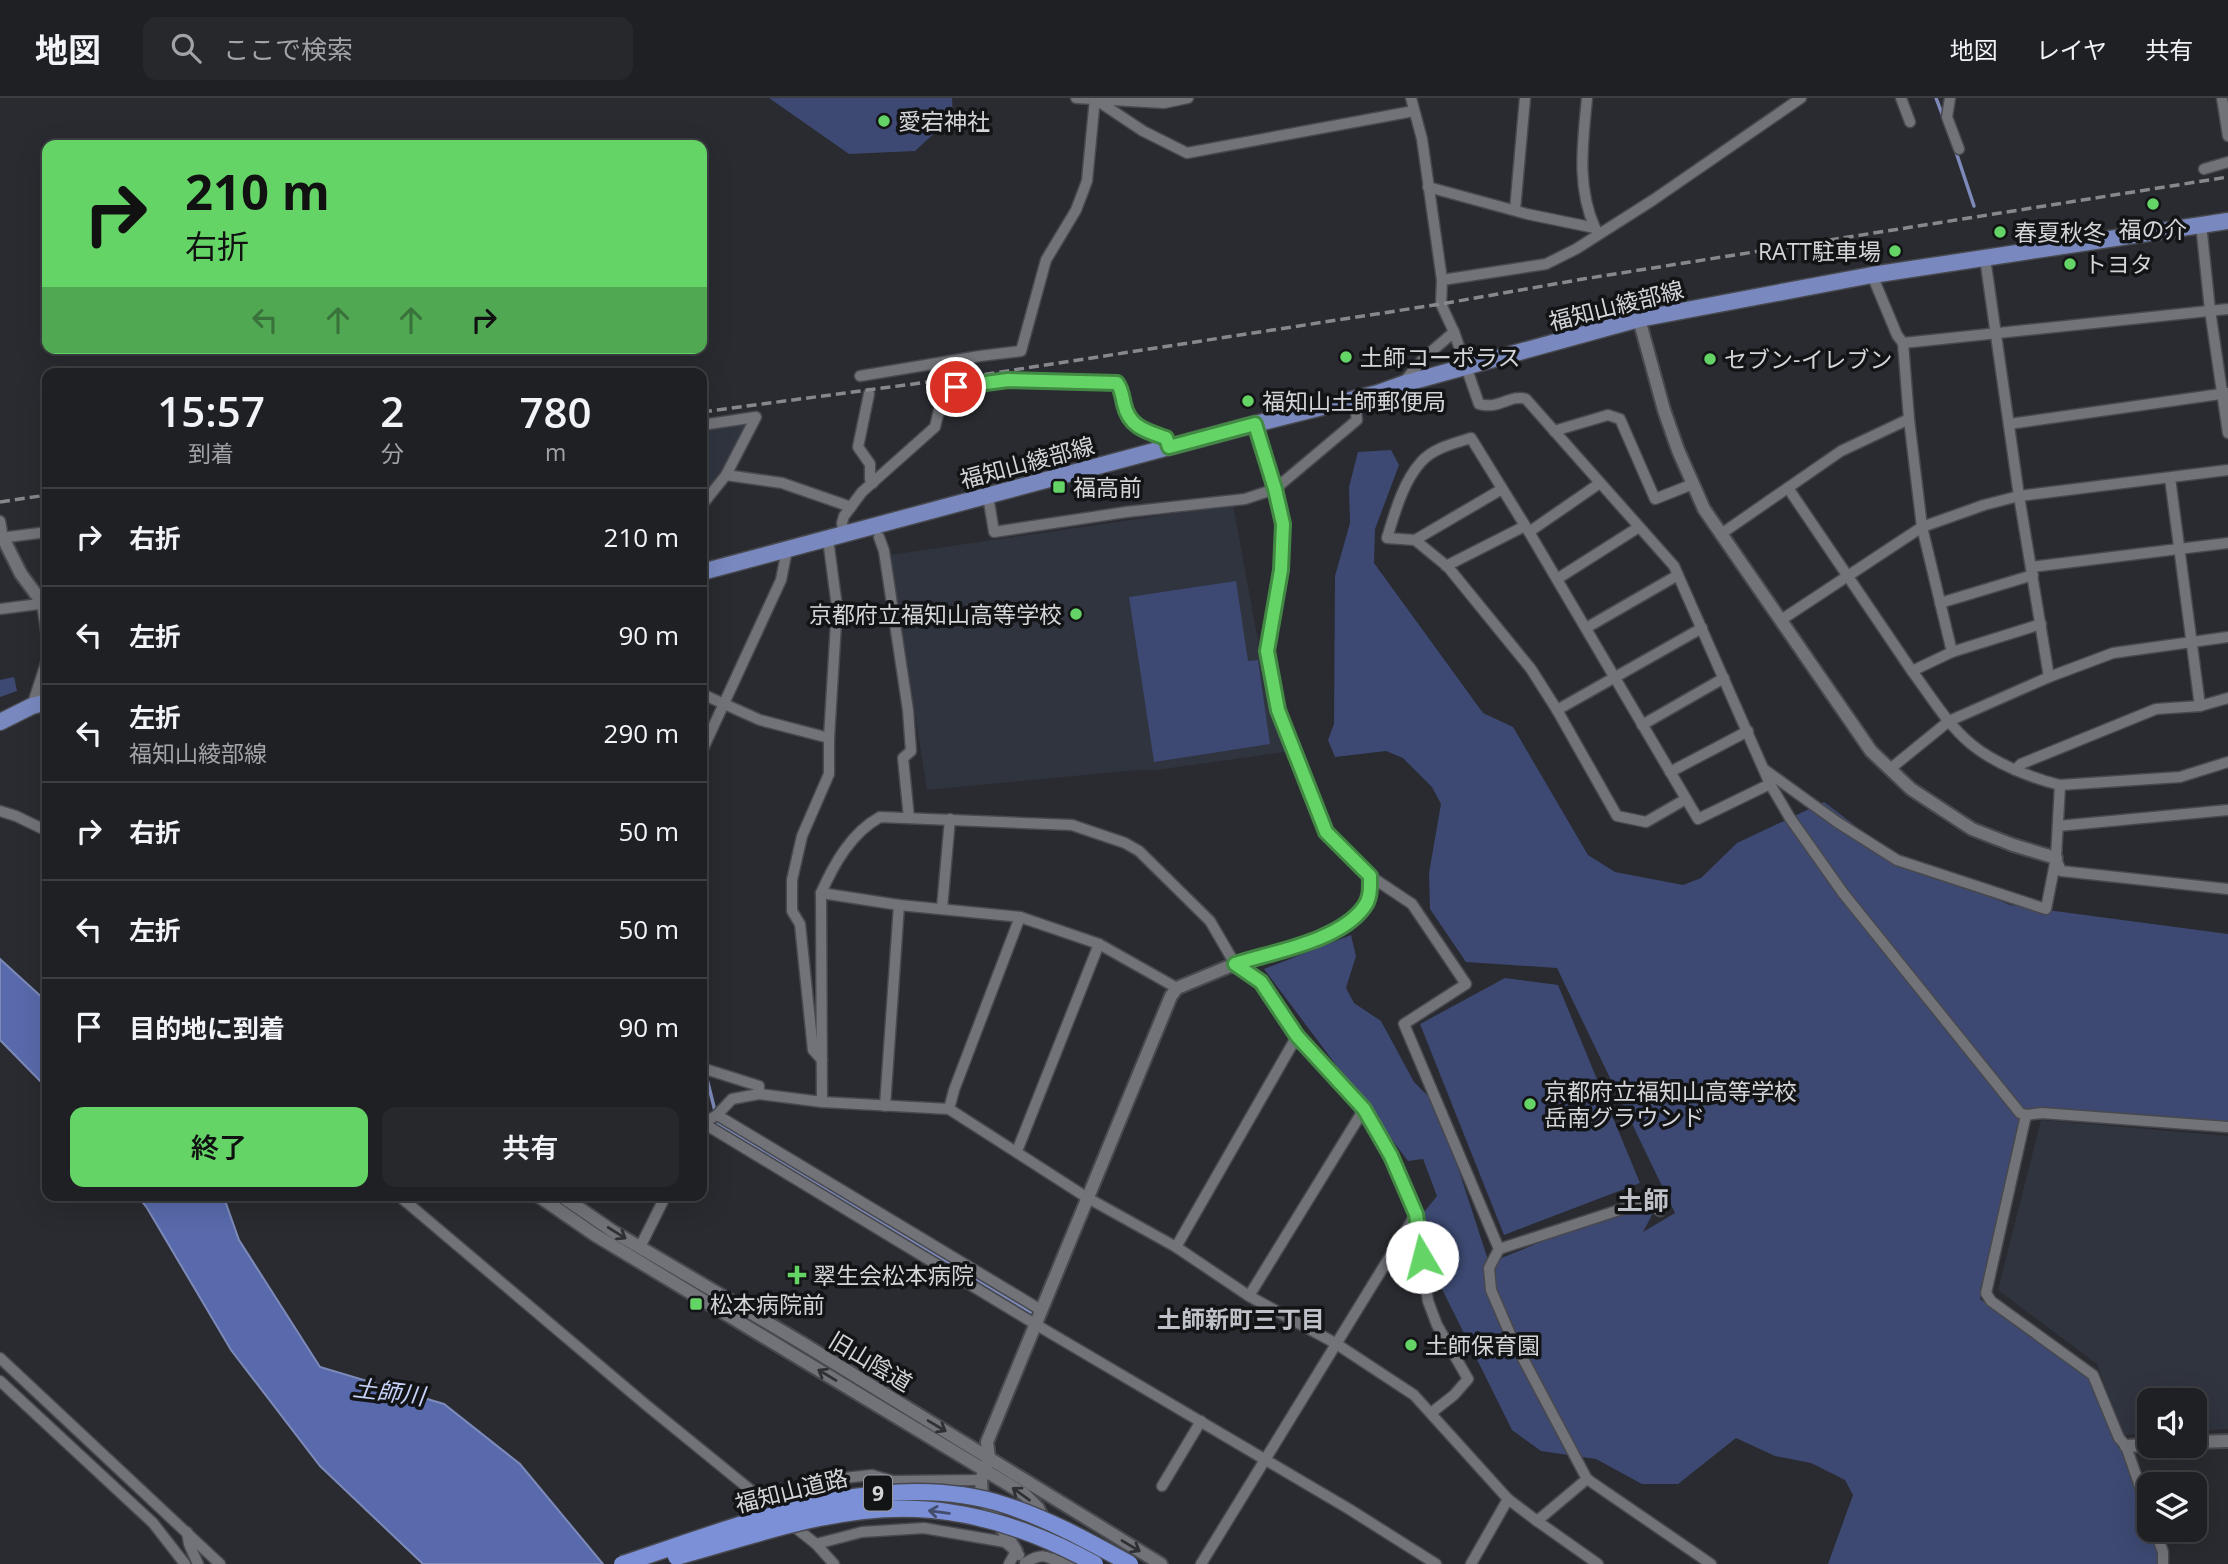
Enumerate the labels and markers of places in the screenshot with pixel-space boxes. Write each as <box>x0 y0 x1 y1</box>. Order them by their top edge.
place label: 愛宕神社 <box>898 105 990 137</box>
marker: 愛宕神社 <box>876 113 892 129</box>
marker: 福の介 <box>2145 196 2161 212</box>
place label: 福の介 <box>2119 213 2188 245</box>
place label: 春夏秋冬 <box>2014 216 2106 248</box>
marker: 春夏秋冬 <box>1992 224 2008 240</box>
place label: RATT駐車場 <box>1758 235 1881 267</box>
marker: RATT駐車場 <box>1887 243 1903 259</box>
place label: トヨタ <box>2084 248 2153 280</box>
marker: トヨタ <box>2062 256 2078 272</box>
place label: 土師コーポラス <box>1360 341 1521 373</box>
place label: セブン-イレブン <box>1724 343 1892 375</box>
marker: 土師コーポラス <box>1338 349 1354 365</box>
marker: セブン-イレブン <box>1702 351 1718 367</box>
pin <box>926 357 986 417</box>
place label: 福知山土師郵便局 <box>1262 385 1446 417</box>
marker: 福知山土師郵便局 <box>1240 393 1256 409</box>
place label: 福高前 <box>1073 471 1142 503</box>
marker: 福高前 <box>1051 479 1067 495</box>
place label: 京都府立福知山高等学校 <box>809 598 1062 630</box>
marker: 京都府立福知山高等学校 <box>1068 606 1084 622</box>
place label: 京都府立福知山高等学校 岳南グラウンド <box>1544 1075 1797 1133</box>
marker: 京都府立福知山高等学校 岳南グラウンド <box>1522 1096 1538 1112</box>
place label: 翠生会松本病院 <box>813 1259 974 1291</box>
marker: 翠生会松本病院 <box>787 1265 807 1285</box>
place label: 松本病院前 <box>710 1288 825 1320</box>
marker: 松本病院前 <box>688 1296 704 1312</box>
place label: 土師保育園 <box>1425 1329 1540 1361</box>
marker: 土師保育園 <box>1403 1337 1419 1353</box>

